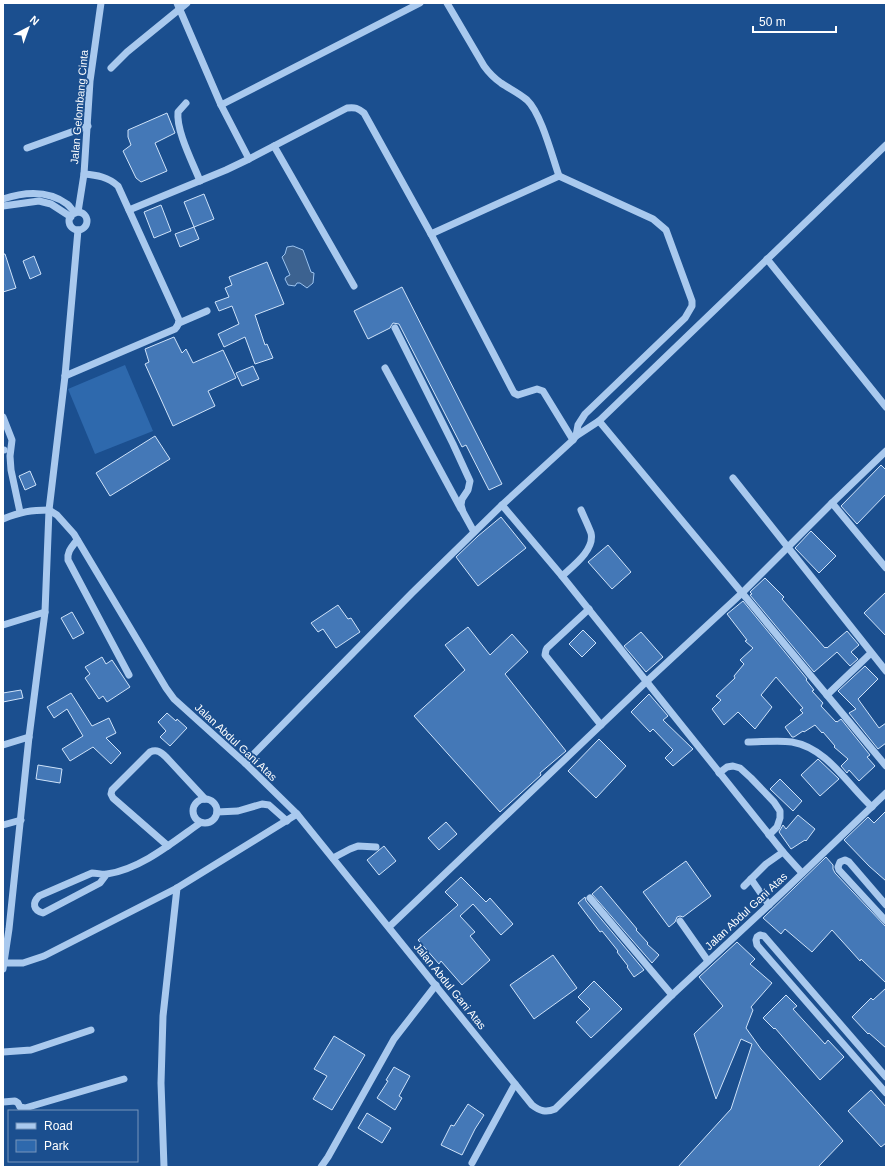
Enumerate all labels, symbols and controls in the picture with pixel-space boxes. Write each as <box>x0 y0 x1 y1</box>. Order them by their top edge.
north arrow <box>8 8 48 48</box>
scale bar <box>753 8 836 34</box>
text: N <box>28 13 42 28</box>
text: 50 m <box>759 15 786 29</box>
street label: Jalan Gelombang Cinta <box>68 48 90 165</box>
street label: Jalan Abdul Gani Atas <box>193 701 280 783</box>
street label: Jalan Abdul Gani Atas <box>703 870 790 952</box>
street label: Jalan Abdul Gani Atas <box>411 940 489 1032</box>
legend <box>8 1110 138 1162</box>
text: Road <box>44 1119 73 1133</box>
text: Park <box>44 1139 70 1153</box>

